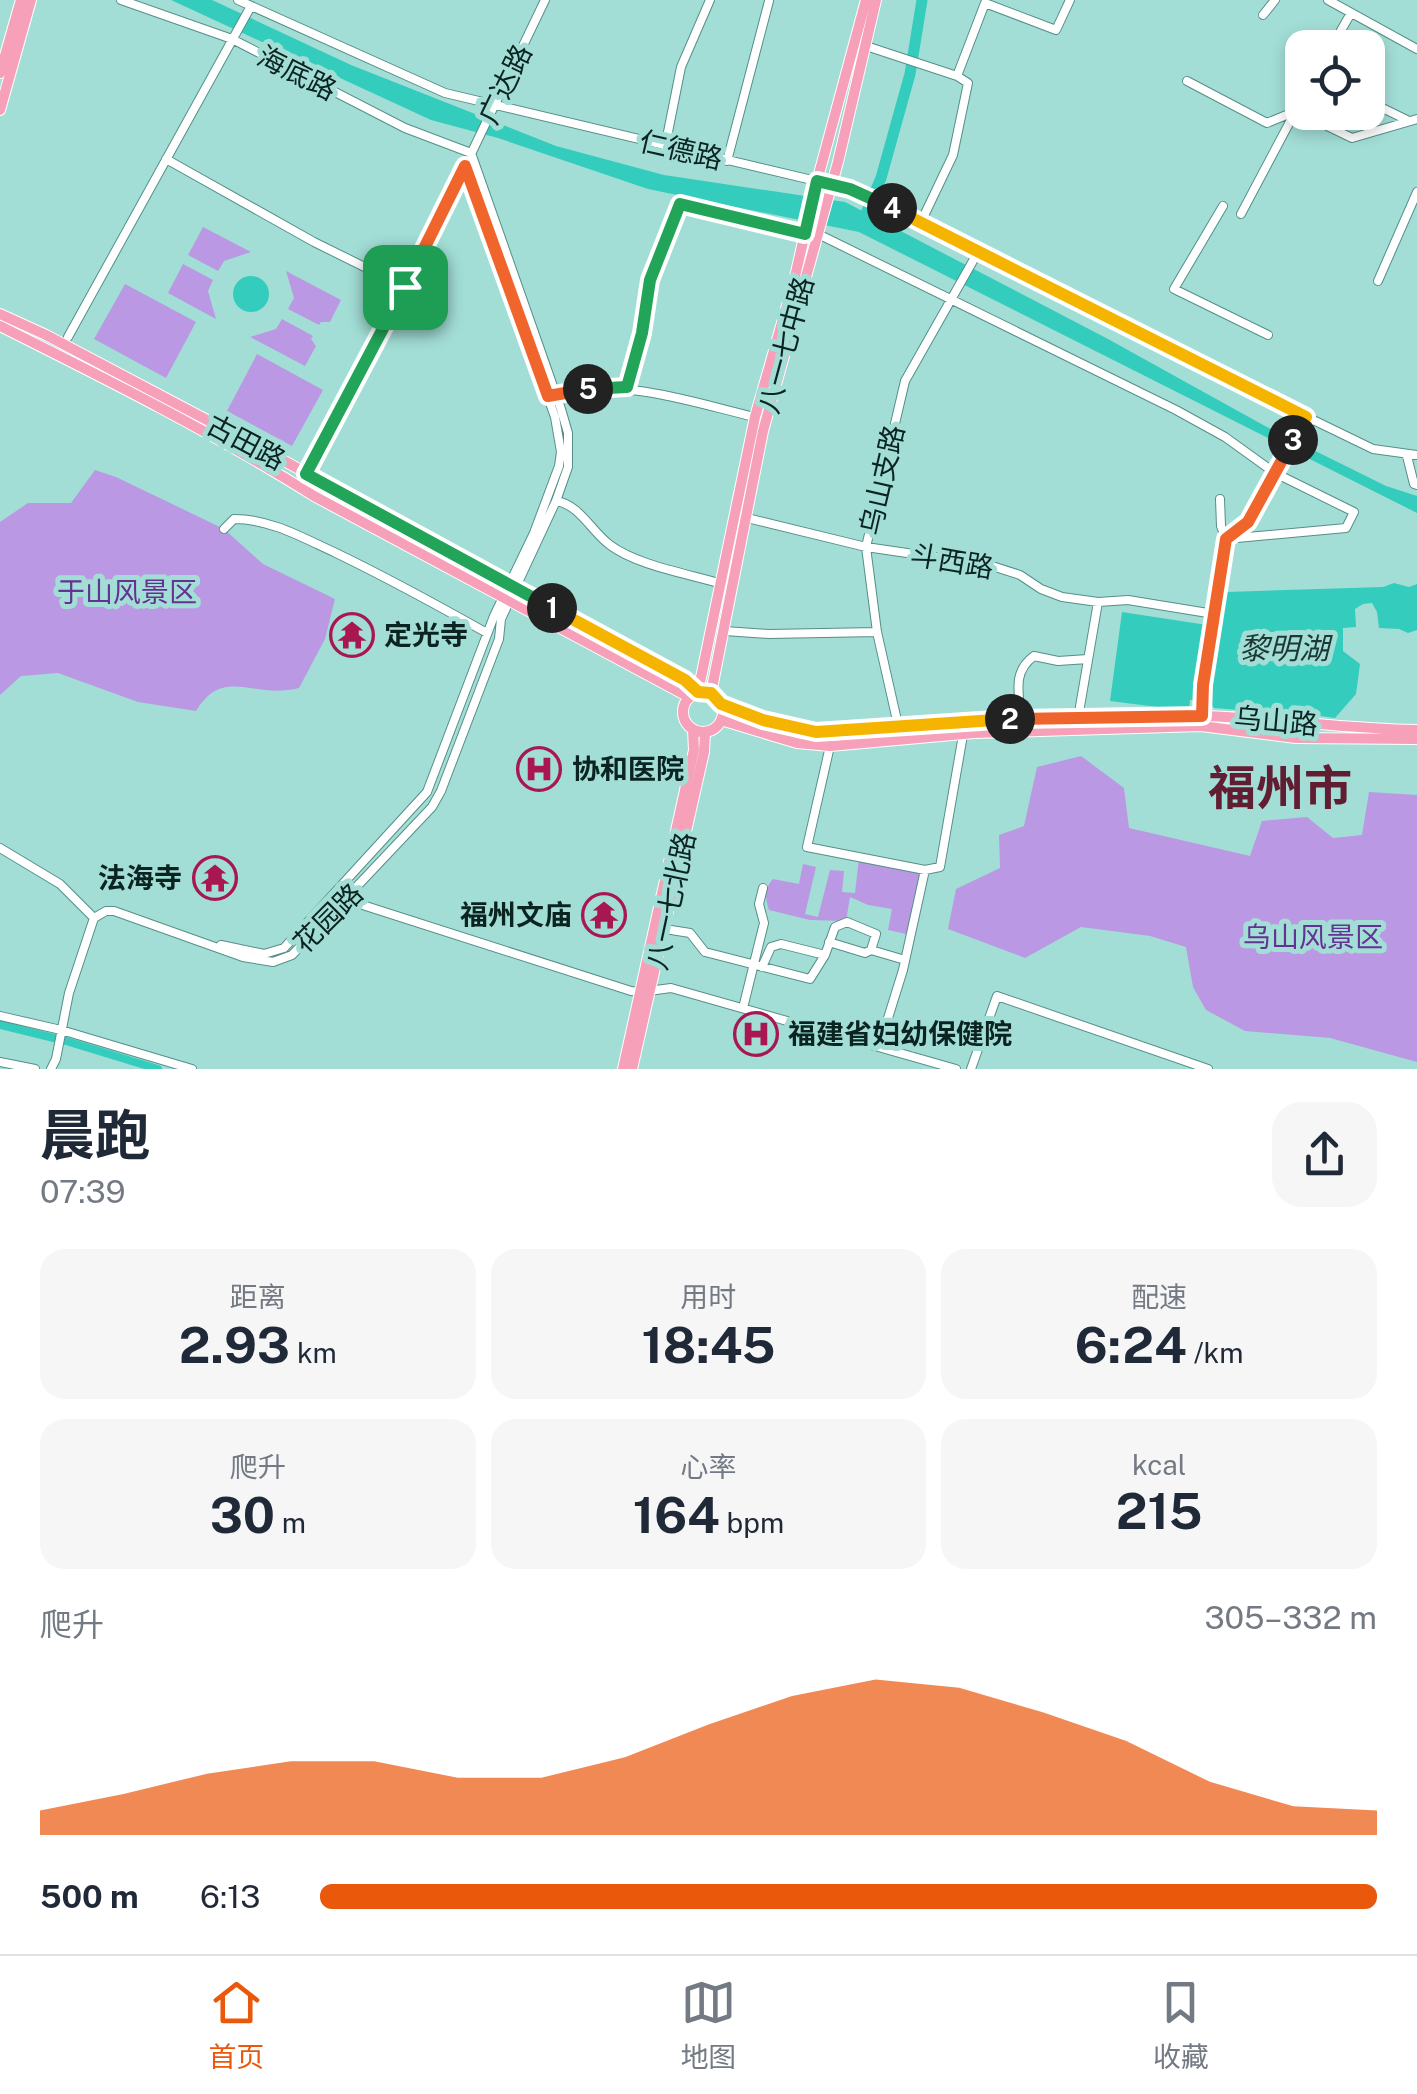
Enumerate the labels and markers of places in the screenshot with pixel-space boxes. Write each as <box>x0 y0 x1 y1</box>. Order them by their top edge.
pin: 4 <box>867 183 917 233</box>
pin <box>363 245 448 330</box>
pin: 5 <box>563 364 613 414</box>
pin: 3 <box>1268 415 1318 465</box>
pin: 1 <box>527 583 577 633</box>
temple icon: 定光寺 <box>329 612 375 658</box>
place label: 定光寺 <box>384 618 468 651</box>
pin: 2 <box>985 694 1035 744</box>
hospital icon: 协和医院 <box>516 746 562 792</box>
place label: 协和医院 <box>572 752 684 785</box>
temple icon: 法海寺 <box>192 855 238 901</box>
place label: 法海寺 <box>98 861 182 894</box>
temple icon: 福州文庙 <box>581 892 627 938</box>
place label: 福州文庙 <box>460 898 572 931</box>
hospital icon: 福建省妇幼保健院 <box>733 1011 779 1057</box>
place label: 福建省妇幼保健院 <box>788 1017 1012 1050</box>

